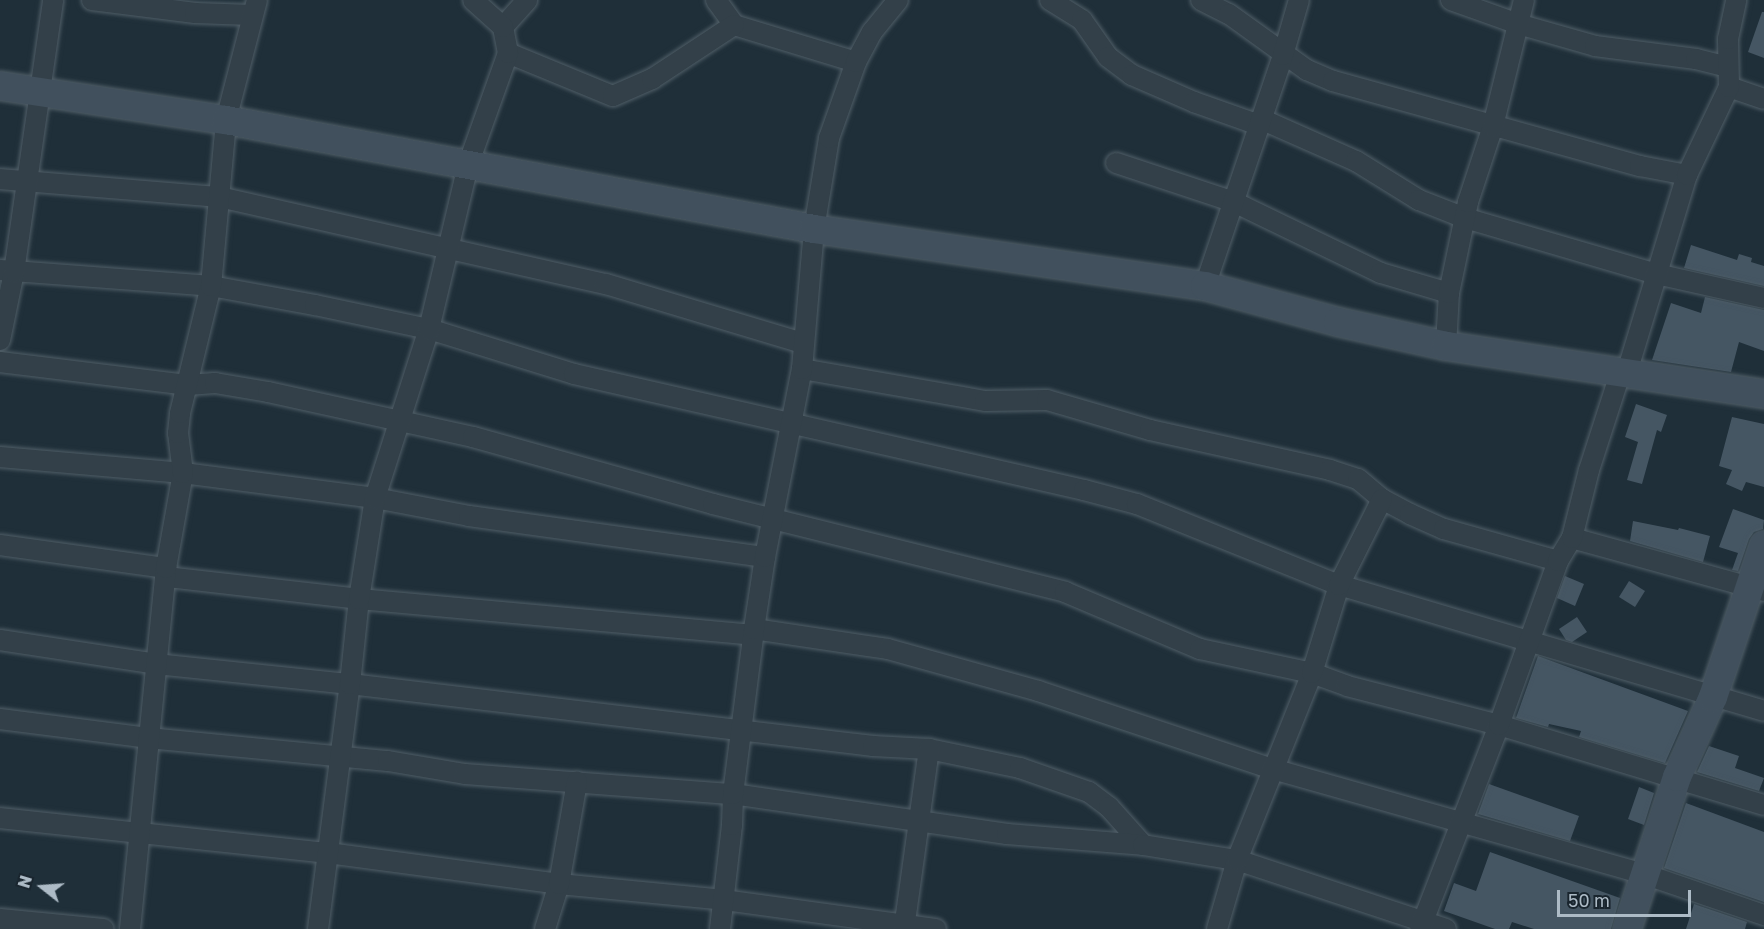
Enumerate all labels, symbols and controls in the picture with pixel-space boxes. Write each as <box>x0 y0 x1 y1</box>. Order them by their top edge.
north arrow <box>12 857 72 917</box>
text: N <box>13 873 36 890</box>
scale bar <box>1560 878 1694 916</box>
text: 50 m <box>1568 889 1610 911</box>

